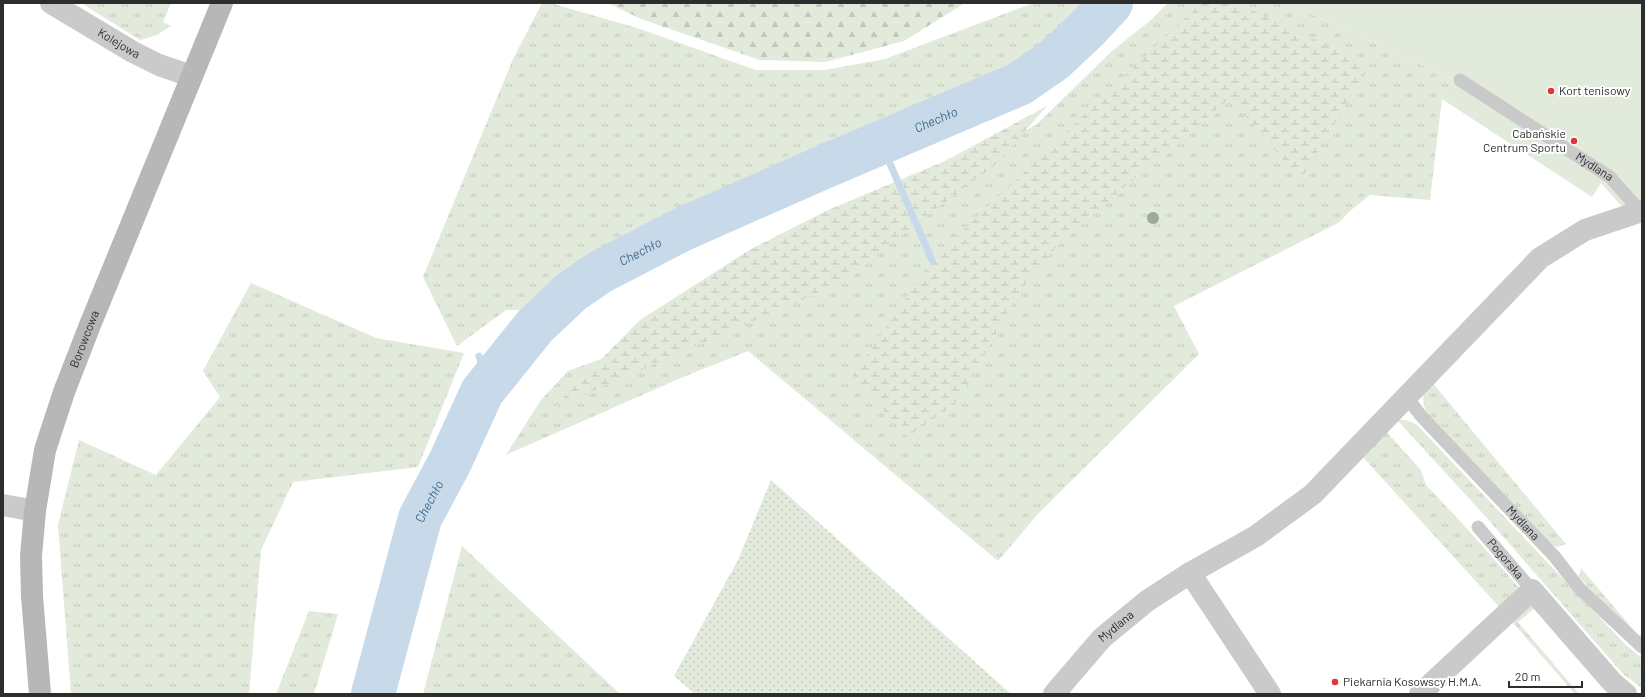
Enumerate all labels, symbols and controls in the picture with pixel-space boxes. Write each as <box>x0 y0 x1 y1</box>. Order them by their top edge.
street label: Kolejowa <box>96 25 143 60</box>
place label: Kort tenisowy <box>1559 83 1631 97</box>
marker: Kort tenisowy <box>1546 86 1556 96</box>
water label: Chechło <box>912 103 960 136</box>
place label: Cabańskie Centrum Sportu <box>1483 126 1566 154</box>
marker: Cabańskie Centrum Sportu <box>1569 136 1579 146</box>
street label: Mydlana <box>1573 149 1616 183</box>
water label: Chechło <box>616 234 664 269</box>
street label: Borowcowa <box>66 308 101 370</box>
water label: Chechło <box>411 477 447 524</box>
street label: Mydlana <box>1504 503 1543 543</box>
street label: Pogorska <box>1485 535 1527 581</box>
street label: Mydlana <box>1095 607 1136 644</box>
scale bar <box>1509 663 1582 689</box>
text: 20 m <box>1515 669 1541 683</box>
place label: Piekarnia Kosowscy H.M.A. <box>1343 674 1482 688</box>
marker: Piekarnia Kosowscy H.M.A. <box>1330 677 1340 687</box>

